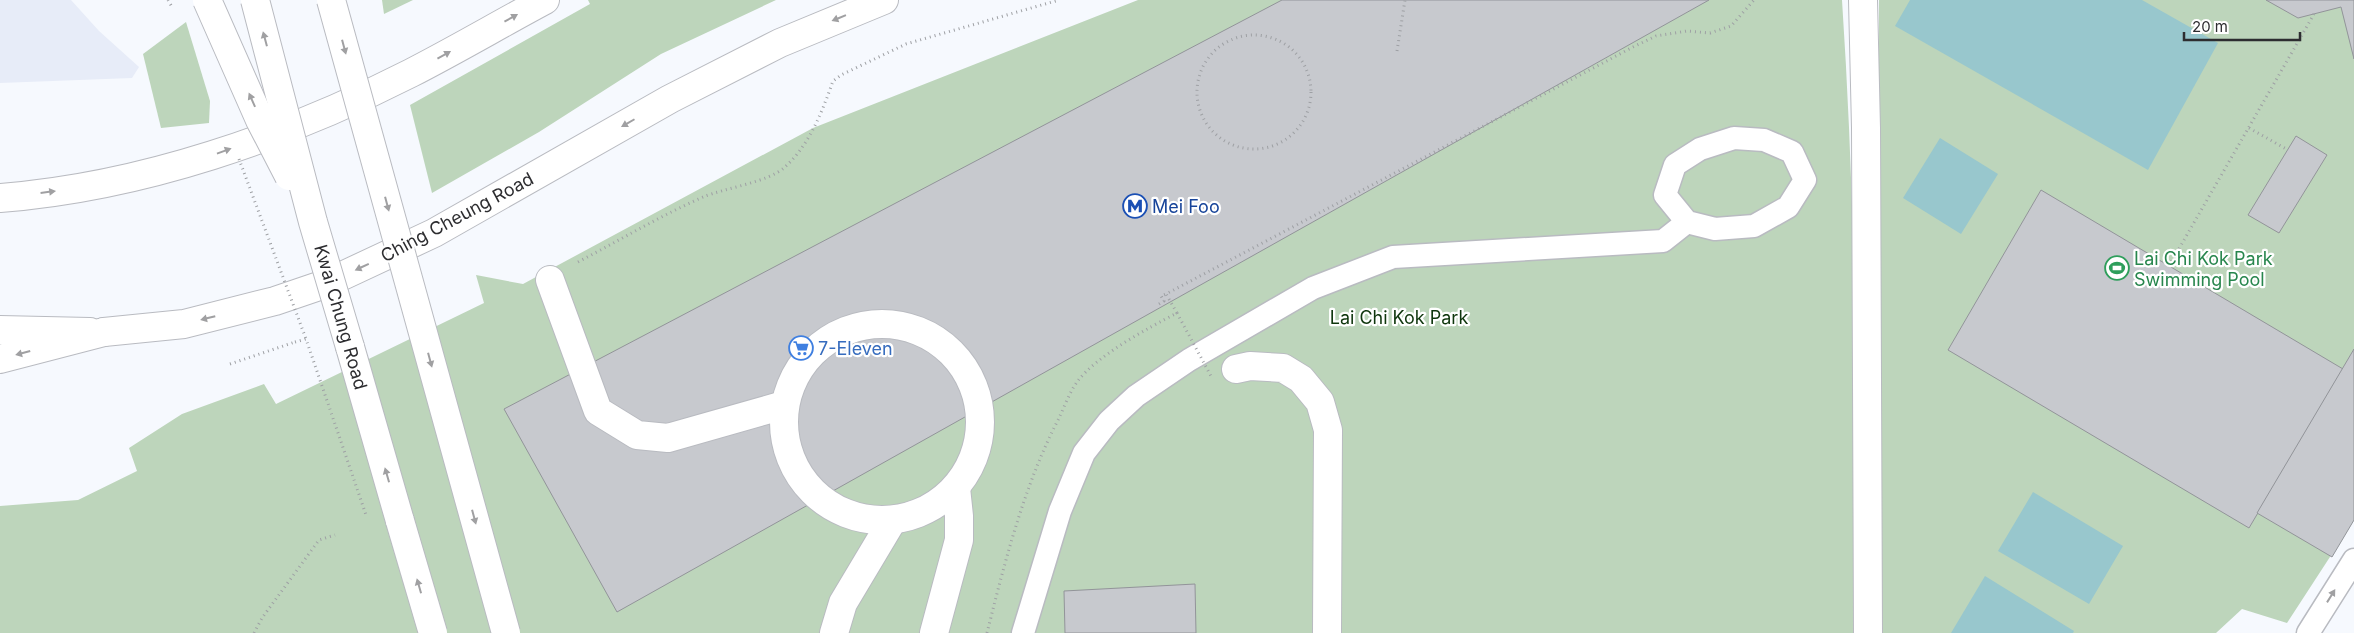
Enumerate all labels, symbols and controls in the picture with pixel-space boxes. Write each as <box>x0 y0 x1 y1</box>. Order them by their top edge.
scale bar <box>2184 10 2300 42</box>
one-way arrow <box>504 14 518 23</box>
one-way arrow <box>832 15 846 23</box>
text: 20 m <box>2192 17 2228 36</box>
one-way arrow <box>261 32 269 47</box>
one-way arrow <box>340 40 348 55</box>
one-way arrow <box>437 51 451 59</box>
one-way arrow <box>247 93 255 107</box>
one-way arrow <box>621 119 636 127</box>
one-way arrow <box>217 147 232 155</box>
street label: Ching Cheung Road <box>377 168 537 266</box>
one-way arrow <box>41 188 57 196</box>
metro station icon: Mei Foo <box>1122 193 1148 219</box>
one-way arrow <box>383 196 391 211</box>
place label: Mei Foo <box>1152 196 1220 217</box>
street label: Kwai Chung Road <box>310 242 372 392</box>
place label: Lai Chi Kok Park Swimming Pool <box>2134 248 2273 290</box>
sports icon: Lai Chi Kok Park Swimming Pool <box>2104 255 2130 281</box>
one-way arrow <box>355 263 369 271</box>
park label: Lai Chi Kok Park <box>1330 307 1468 328</box>
one-way arrow <box>201 314 216 322</box>
supermarket icon: 7-Eleven <box>788 335 814 361</box>
place label: 7-Eleven <box>818 338 893 359</box>
one-way arrow <box>15 350 30 358</box>
one-way arrow <box>427 353 435 368</box>
one-way arrow <box>382 467 390 482</box>
one-way arrow <box>470 509 478 524</box>
one-way arrow <box>415 579 423 594</box>
one-way arrow <box>2326 590 2336 603</box>

